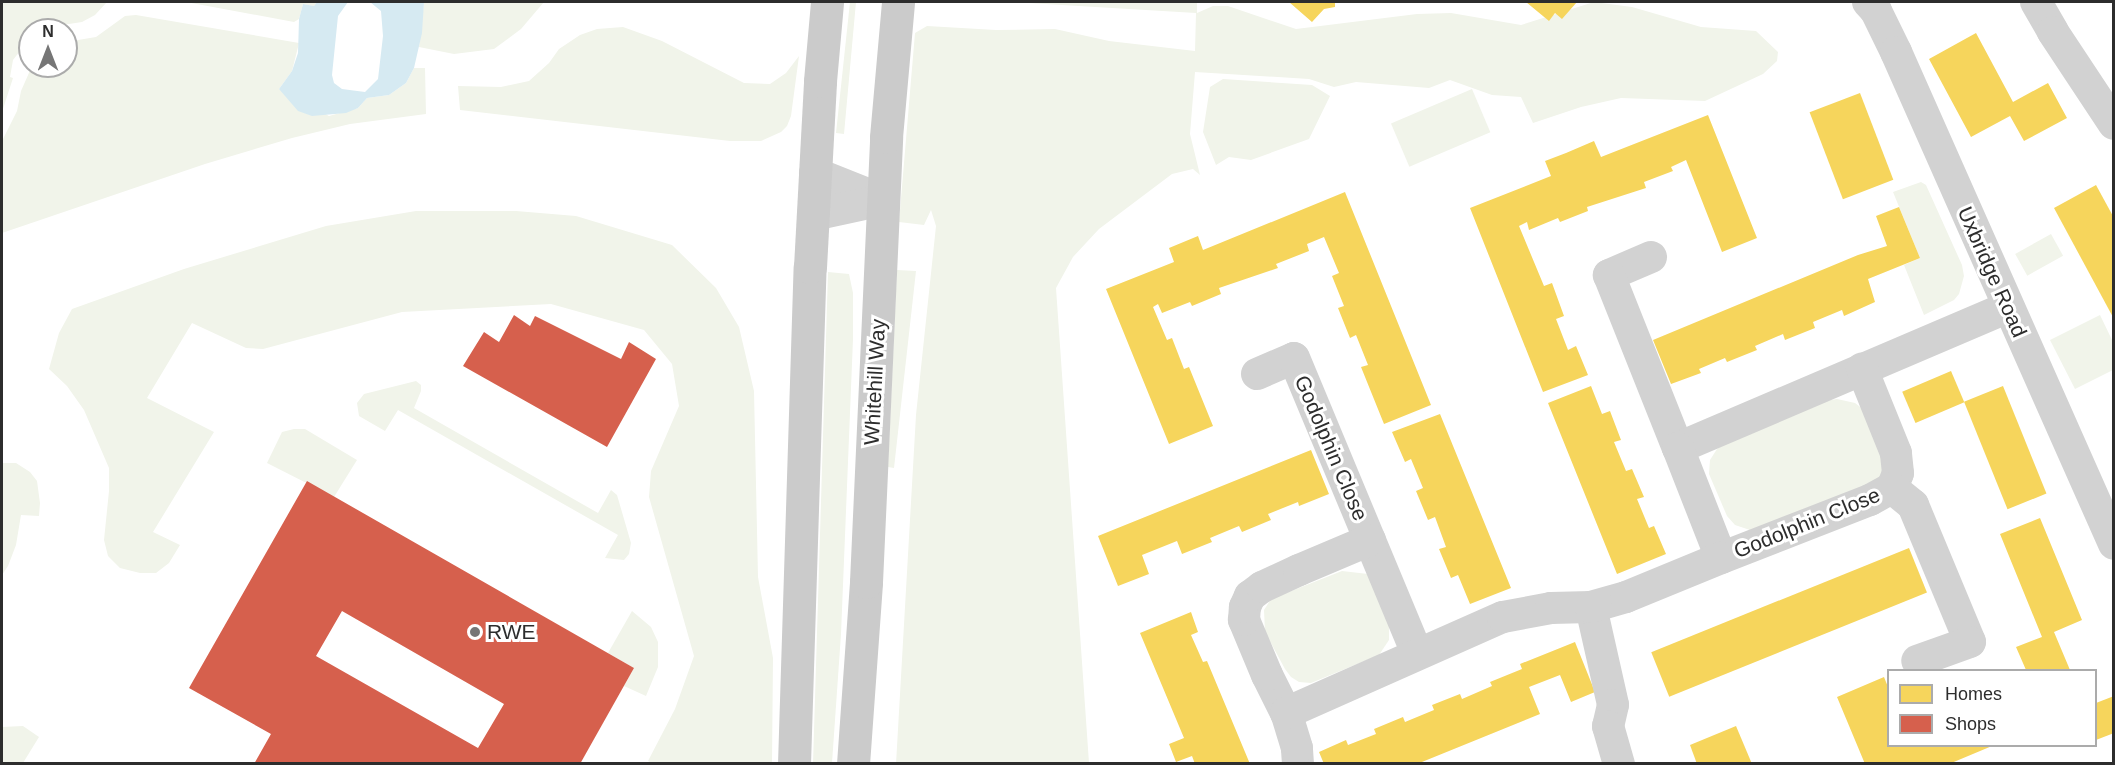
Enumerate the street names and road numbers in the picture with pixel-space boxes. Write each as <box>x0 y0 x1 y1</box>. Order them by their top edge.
street label: Uxbridge Road <box>1952 203 2032 341</box>
street label: Whitehill Way <box>859 318 891 446</box>
street label: Godolphin Close <box>1289 372 1373 524</box>
street label: Godolphin Close <box>1730 482 1884 564</box>

